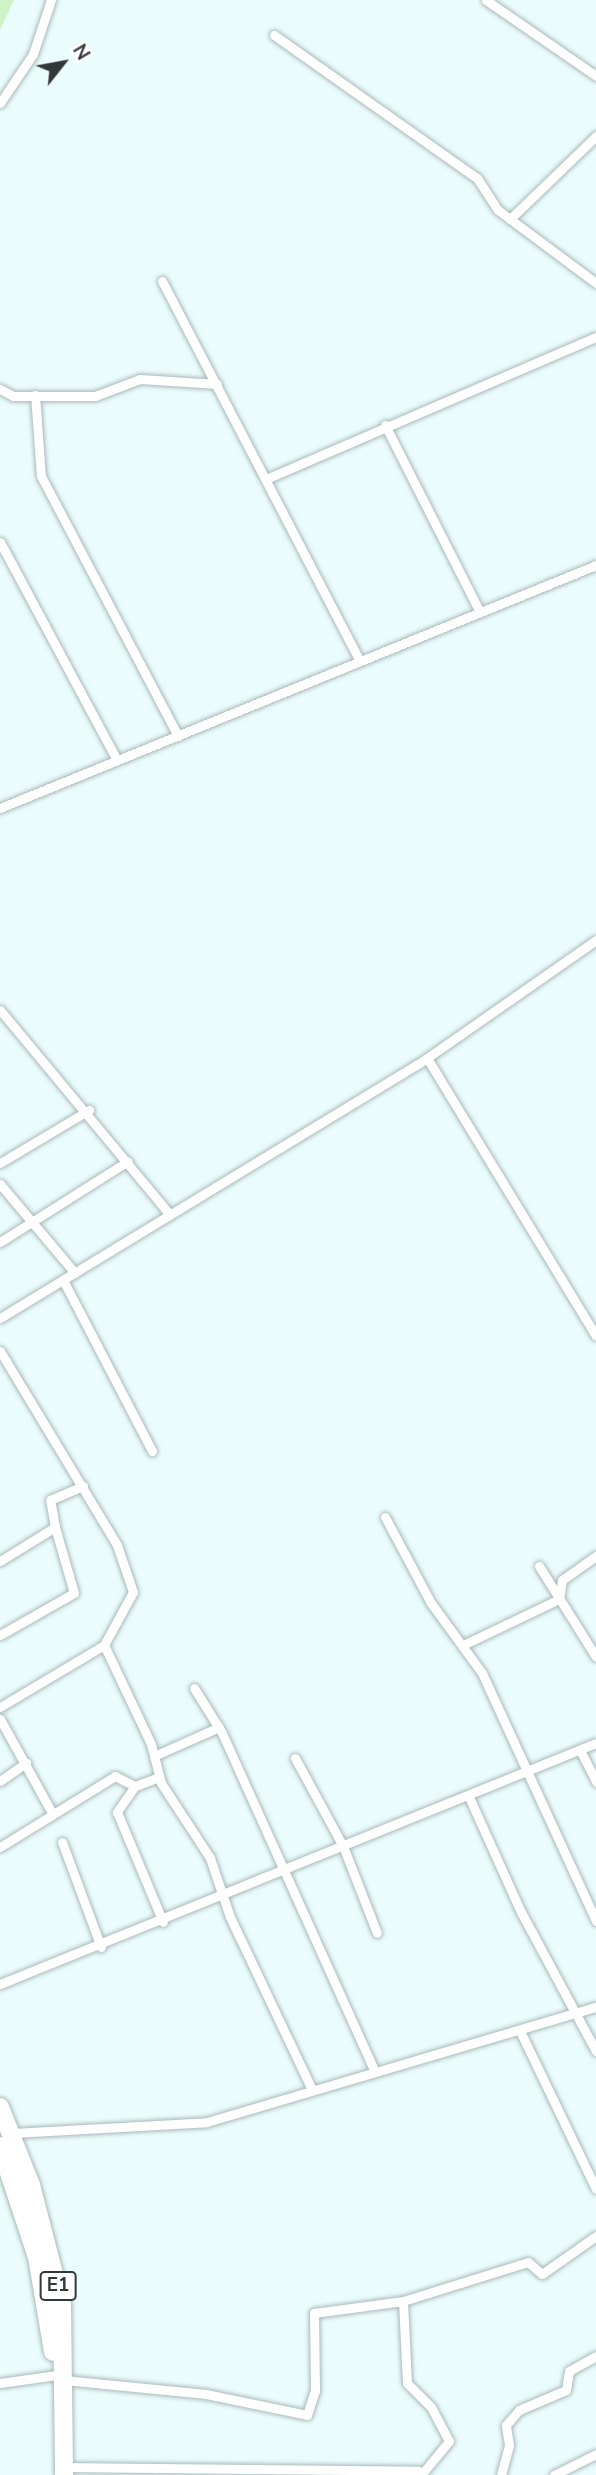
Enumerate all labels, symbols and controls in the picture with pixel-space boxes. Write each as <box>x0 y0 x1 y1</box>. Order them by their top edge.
north arrow <box>28 28 98 98</box>
text: N <box>66 39 96 65</box>
road number: E1 <box>39 2270 77 2302</box>

